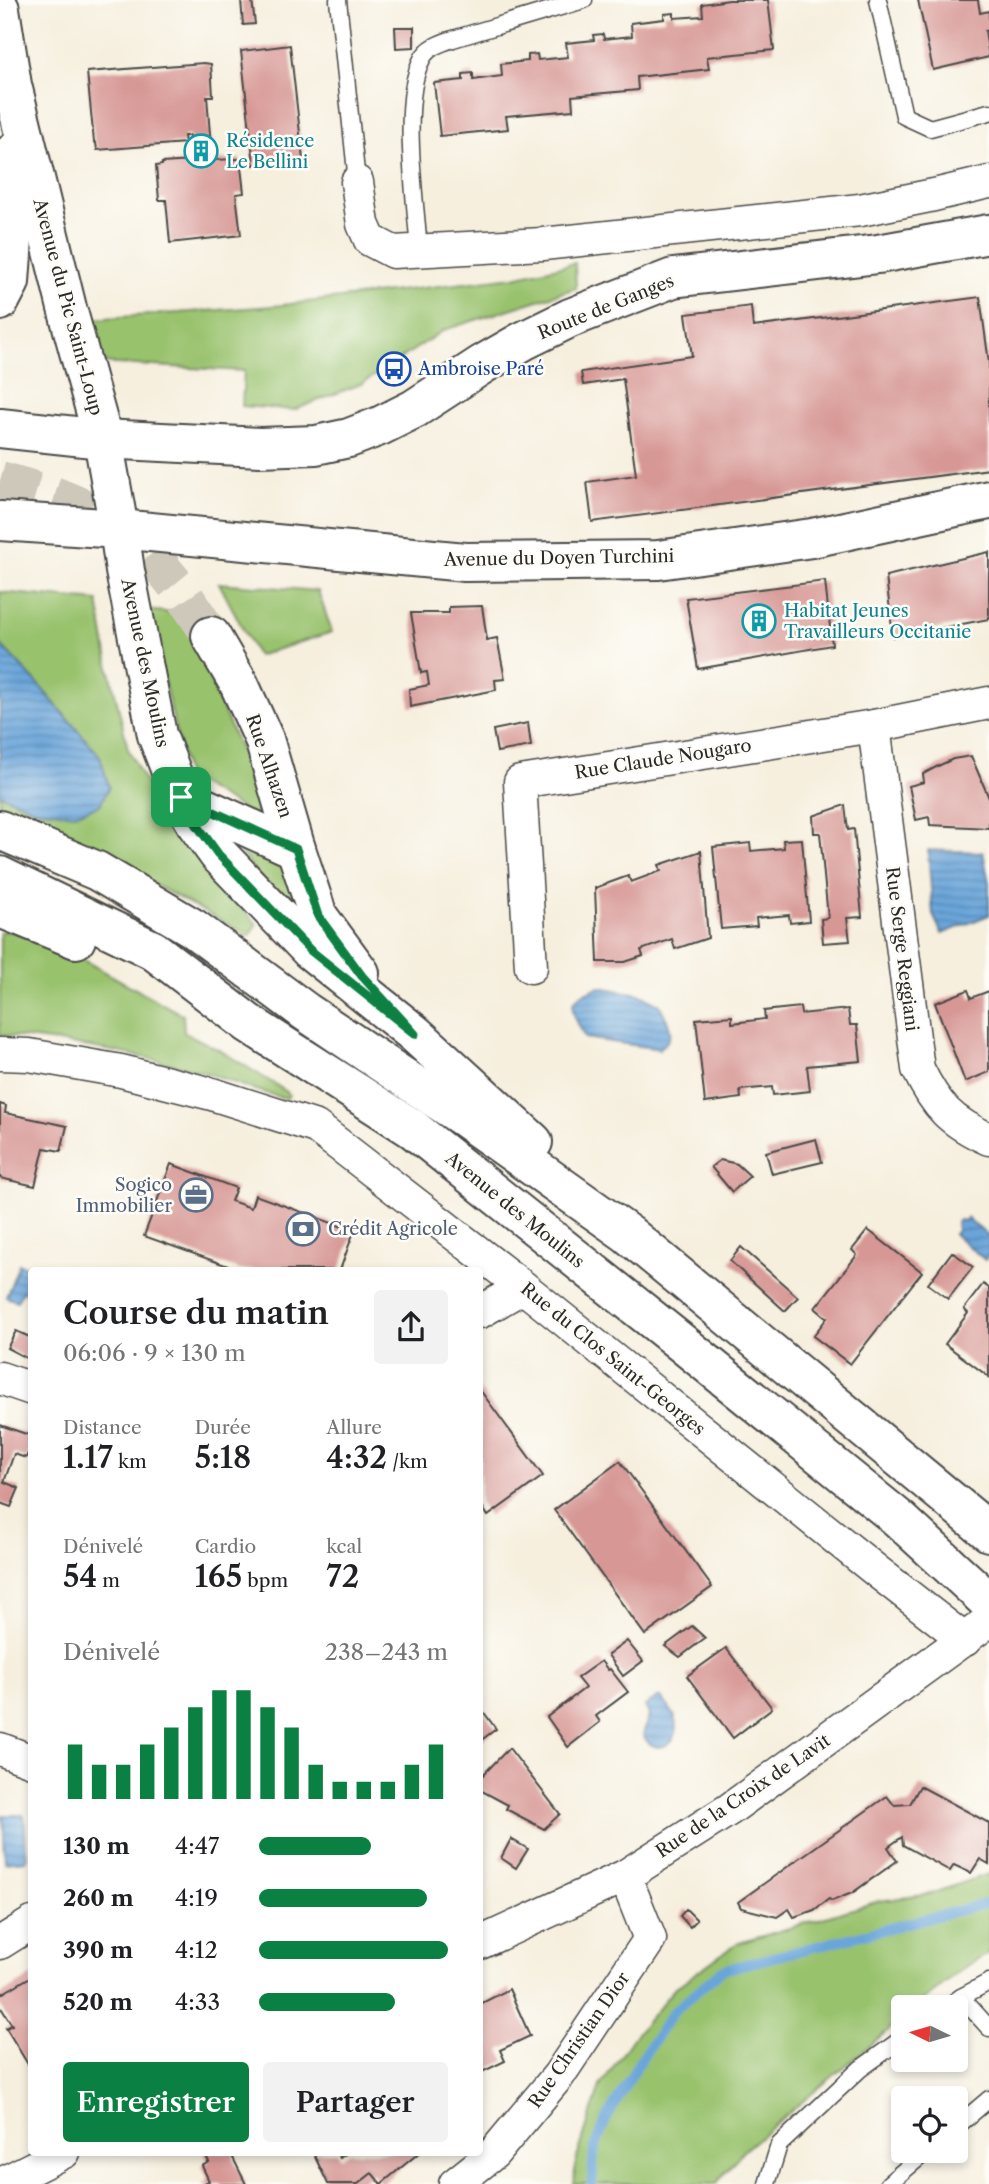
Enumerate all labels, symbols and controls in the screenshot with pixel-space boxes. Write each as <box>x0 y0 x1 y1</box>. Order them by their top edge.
place label: Résidence Le Bellini <box>226 130 314 173</box>
building icon: Résidence Le Bellini <box>182 132 220 170</box>
street label: Avenue du Pic Saint-Loup <box>28 195 108 418</box>
street label: Route de Ganges <box>535 270 677 344</box>
bus stop icon: Ambroise Paré <box>375 350 413 388</box>
place label: Ambroise Paré <box>417 358 544 380</box>
street label: Avenue du Doyen Turchini <box>443 545 675 571</box>
street label: Avenue des Moulins <box>116 575 174 750</box>
place label: Habitat Jeunes Travailleurs Occitanie <box>784 600 971 643</box>
building icon: Habitat Jeunes Travailleurs Occitanie <box>740 602 778 640</box>
street label: Rue Alhazen <box>241 711 297 821</box>
street label: Rue Claude Nougaro <box>573 734 753 784</box>
pin <box>151 767 211 827</box>
icon: arrive <box>162 778 200 816</box>
street label: Rue Serge Reggiani <box>881 865 923 1033</box>
street label: Avenue des Moulins <box>440 1147 589 1273</box>
place label: Sogico Immobilier <box>76 1174 172 1217</box>
office icon: Sogico Immobilier <box>177 1176 215 1214</box>
bank icon: Crédit Agricole <box>284 1210 322 1248</box>
place label: Crédit Agricole <box>328 1218 458 1240</box>
street label: Rue du Clos Saint-Georges <box>516 1278 710 1440</box>
button: share <box>374 1290 448 1364</box>
text: Course du matin <box>63 1293 329 1332</box>
text: 06:06 · 9 × 130 m <box>63 1339 246 1367</box>
text: Distance <box>63 1416 142 1439</box>
text: Durée <box>195 1416 251 1439</box>
text: Allure <box>326 1416 382 1439</box>
text: 1.17 <box>63 1439 113 1476</box>
text: 5:18 <box>195 1439 251 1476</box>
text: 4:32 <box>326 1439 387 1476</box>
text: km <box>113 1450 147 1473</box>
text: /km <box>387 1450 428 1473</box>
text: Dénivelé <box>63 1535 143 1558</box>
text: Cardio <box>195 1535 256 1558</box>
text: kcal <box>326 1535 362 1558</box>
text: 54 <box>63 1558 97 1595</box>
text: 165 <box>195 1558 242 1595</box>
text: 72 <box>326 1558 359 1595</box>
text: m <box>97 1569 120 1592</box>
text: bpm <box>242 1569 288 1592</box>
text: Dénivelé <box>63 1638 160 1666</box>
text: 238–243 m <box>325 1638 448 1666</box>
street label: Rue de la Croix de Lavit <box>652 1729 835 1863</box>
text: 130 m <box>63 1832 130 1860</box>
text: 4:47 <box>175 1832 219 1860</box>
text: 260 m <box>63 1884 134 1912</box>
text: 4:19 <box>175 1884 218 1912</box>
text: 390 m <box>63 1936 133 1964</box>
text: 4:12 <box>175 1936 218 1964</box>
street label: Rue Christian Dior <box>524 1967 634 2112</box>
text: 520 m <box>63 1988 133 2016</box>
text: 4:33 <box>175 1988 220 2016</box>
north arrow <box>891 1995 968 2072</box>
map controls <box>891 1995 968 2163</box>
button: Enregistrer <box>63 2062 249 2142</box>
button: Partager <box>263 2062 448 2142</box>
button: locate <box>891 2086 968 2163</box>

